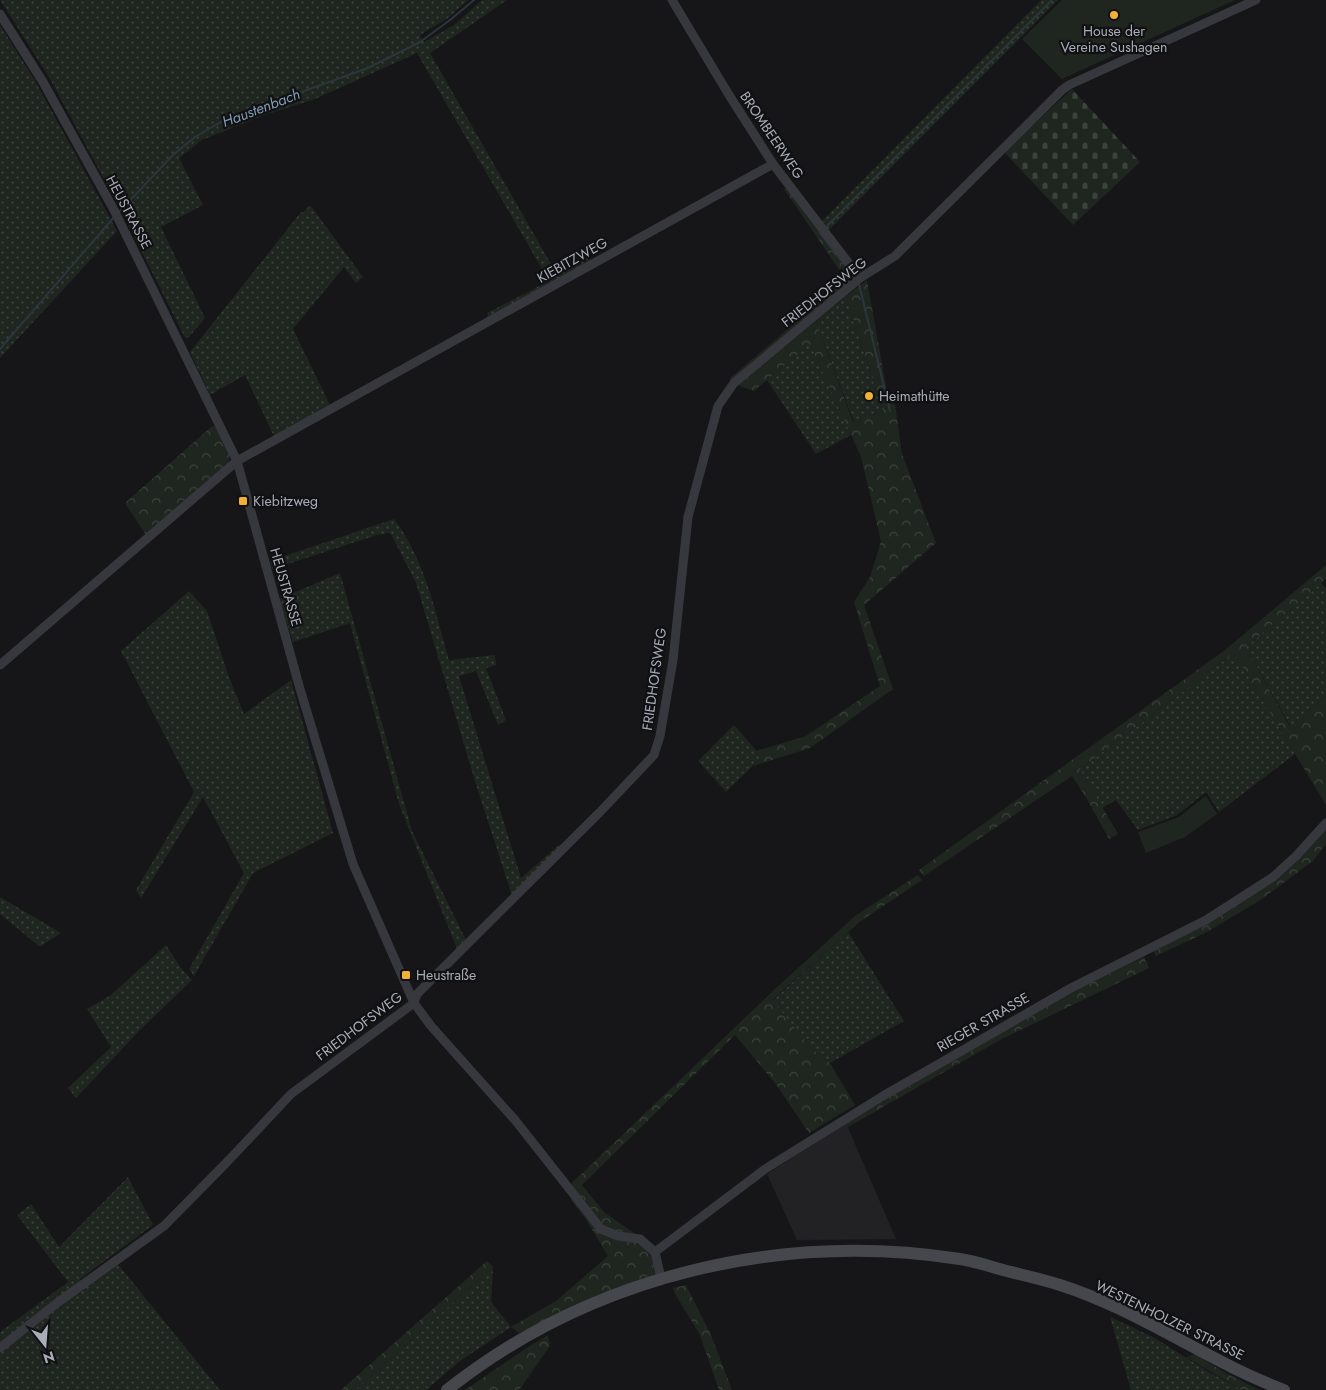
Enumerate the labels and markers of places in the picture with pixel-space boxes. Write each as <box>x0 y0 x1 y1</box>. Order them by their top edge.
marker: House der Vereine Sushagen <box>1108 9 1120 21</box>
place label: House der Vereine Sushagen <box>1061 21 1167 57</box>
place label: Heimathütte <box>879 386 950 406</box>
marker: Heimathütte <box>863 390 875 402</box>
place label: Kiebitzweg <box>253 491 318 511</box>
marker: Kiebitzweg <box>237 495 249 507</box>
place label: Heustraße <box>416 965 476 985</box>
marker: Heustraße <box>400 969 412 981</box>

